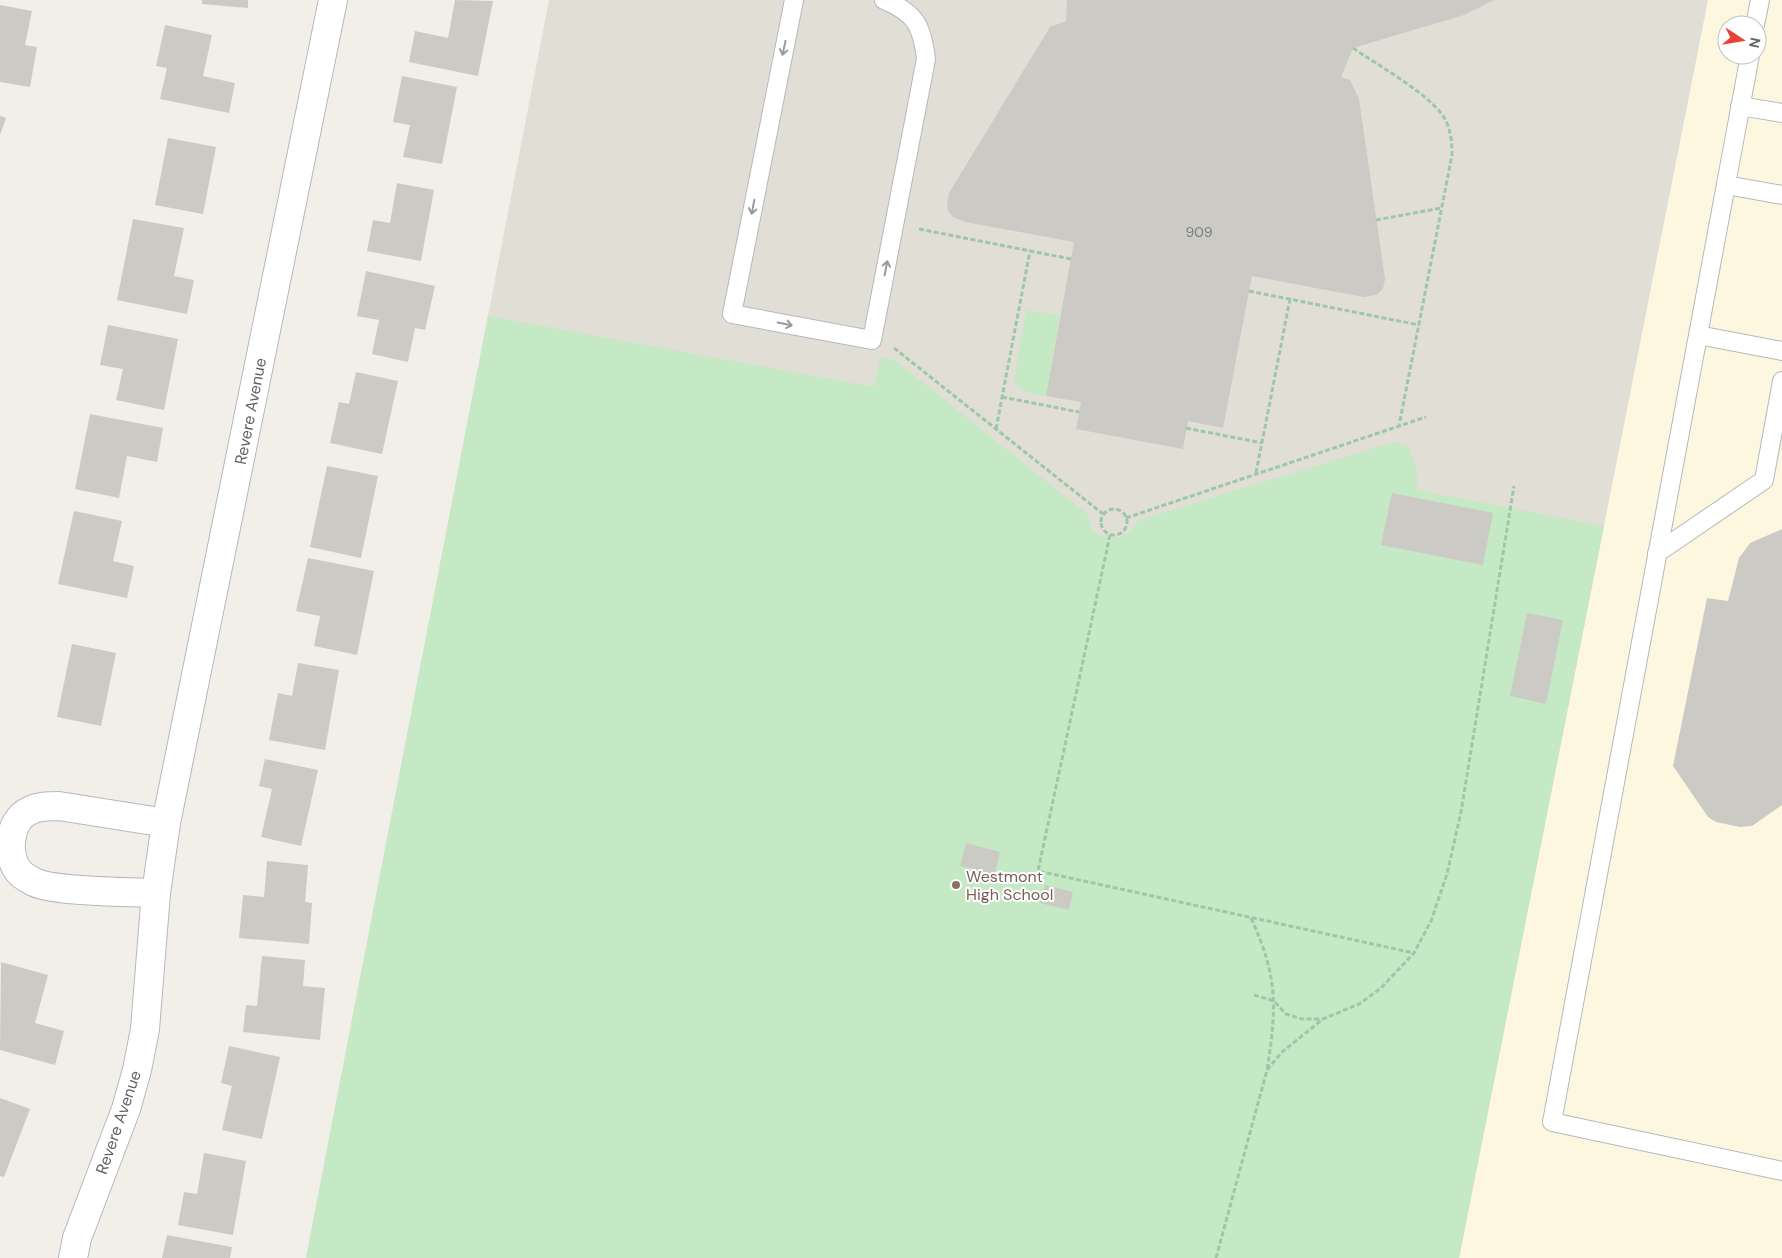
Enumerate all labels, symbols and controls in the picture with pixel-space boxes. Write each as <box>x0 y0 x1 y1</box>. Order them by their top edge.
north arrow <box>1717 15 1767 65</box>
text: N <box>1745 36 1765 50</box>
one-way arrow <box>779 39 788 55</box>
one-way arrow <box>747 199 757 215</box>
house number: 909 <box>1185 223 1213 241</box>
one-way arrow <box>882 260 891 276</box>
one-way arrow <box>776 319 792 329</box>
street label: Revere Avenue <box>230 356 271 466</box>
place label: Westmont High School <box>966 866 1053 905</box>
marker: Westmont High School <box>950 879 962 891</box>
street label: Revere Avenue <box>91 1068 146 1177</box>

